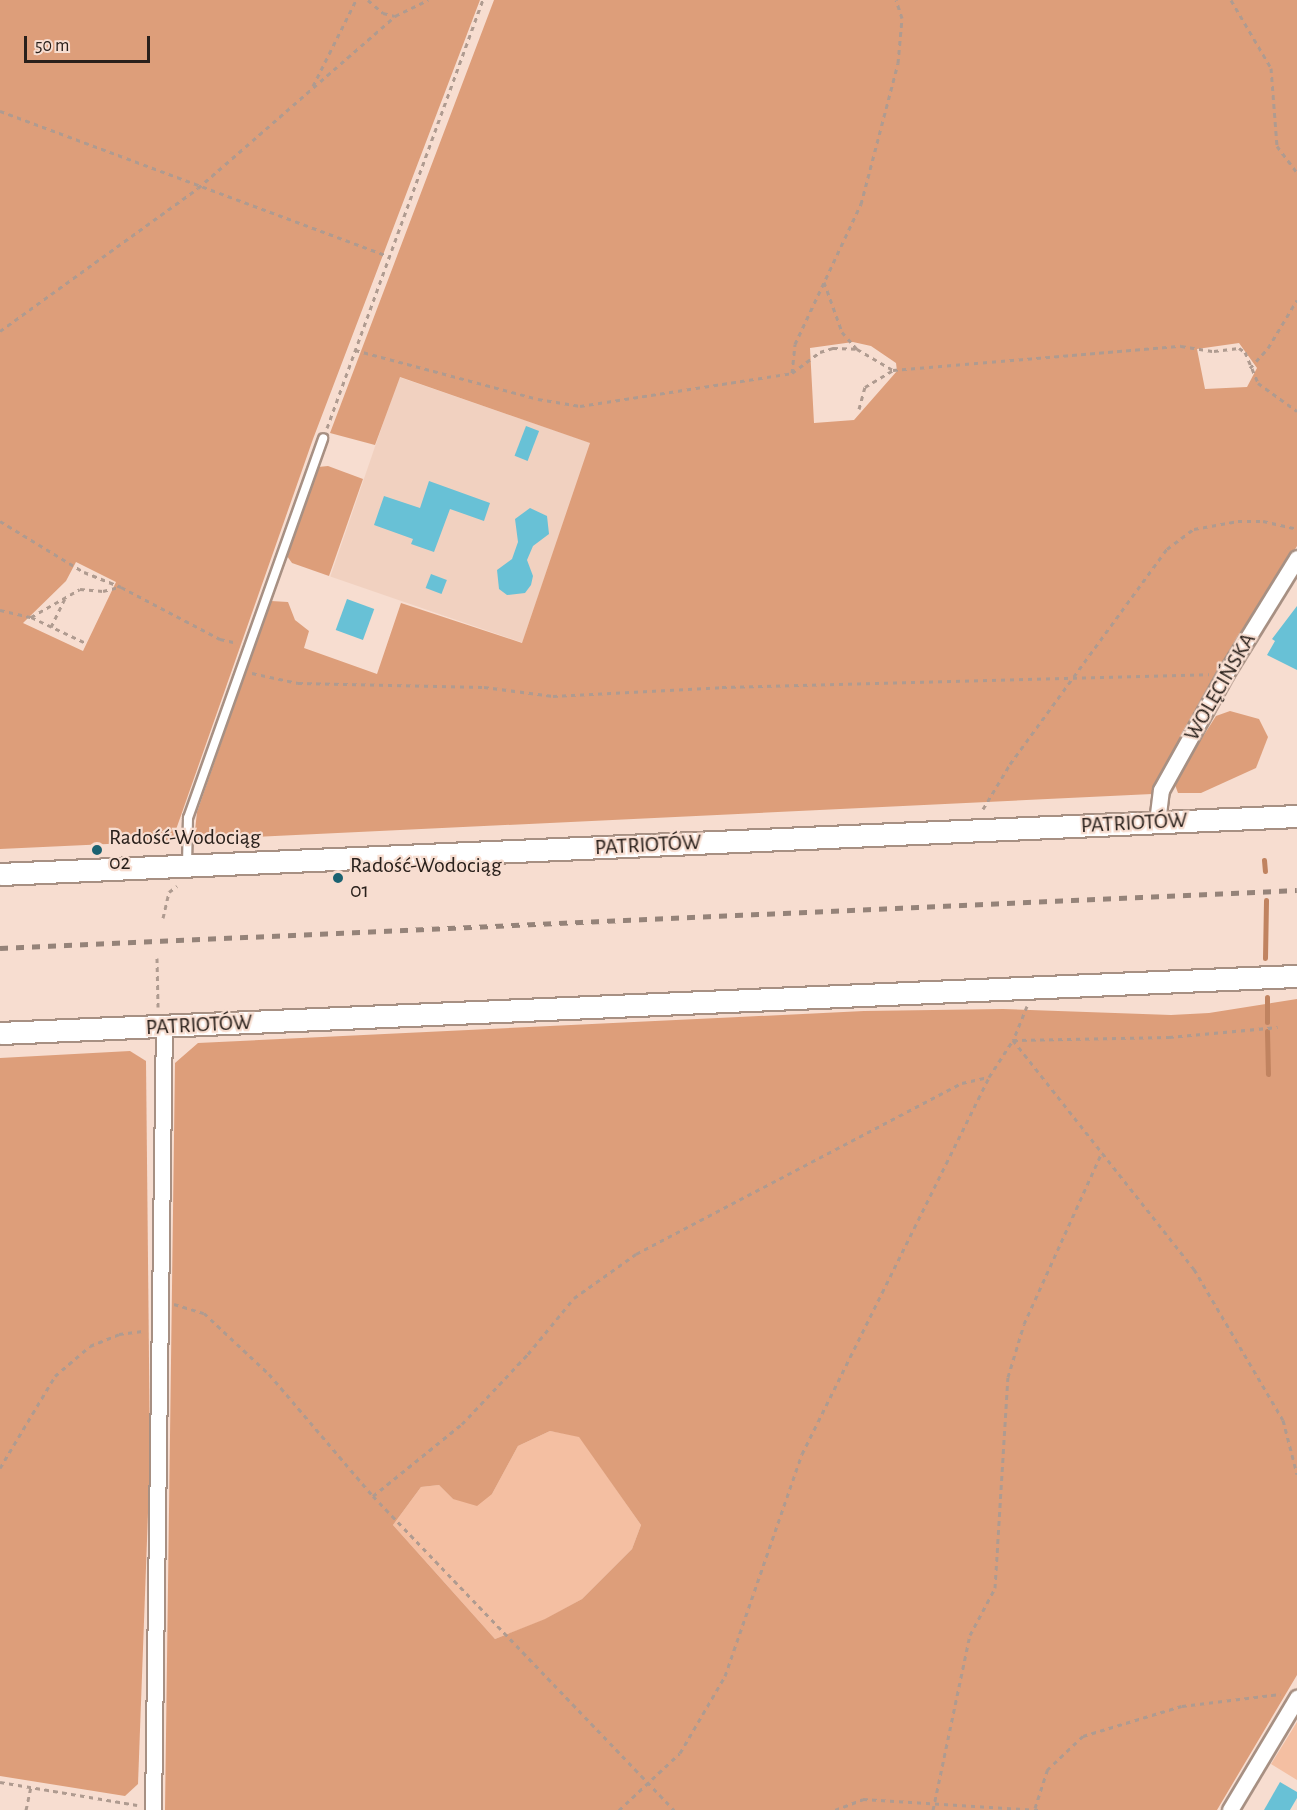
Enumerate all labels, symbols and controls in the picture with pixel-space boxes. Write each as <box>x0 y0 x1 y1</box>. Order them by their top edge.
scale bar <box>27 24 153 62</box>
text: 50 m <box>35 37 69 55</box>
street label: WOLĘCIŃSKA <box>1179 628 1261 746</box>
street label: PATRIOTÓW <box>1080 807 1188 839</box>
place label: Radość-Wodociąg 02 <box>109 824 261 876</box>
street label: PATRIOTÓW <box>594 829 702 861</box>
marker: Radość-Wodociąg 02 <box>90 843 104 857</box>
place label: Radość-Wodociąg 01 <box>350 852 502 903</box>
marker: Radość-Wodociąg 01 <box>331 871 345 885</box>
street label: PATRIOTÓW <box>145 1009 253 1041</box>

